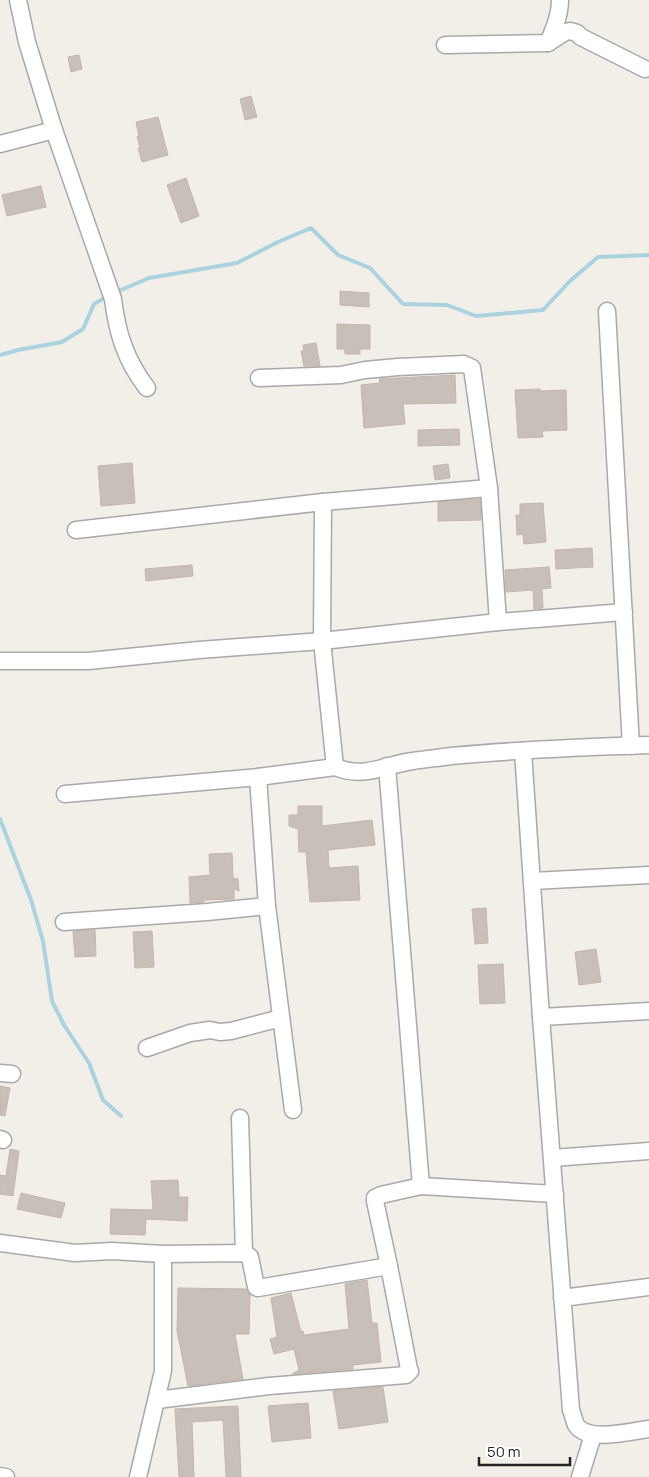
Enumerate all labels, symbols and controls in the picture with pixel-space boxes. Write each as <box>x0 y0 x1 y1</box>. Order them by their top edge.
scale bar <box>479 1434 570 1466</box>
text: 50 m <box>487 1441 521 1462</box>

